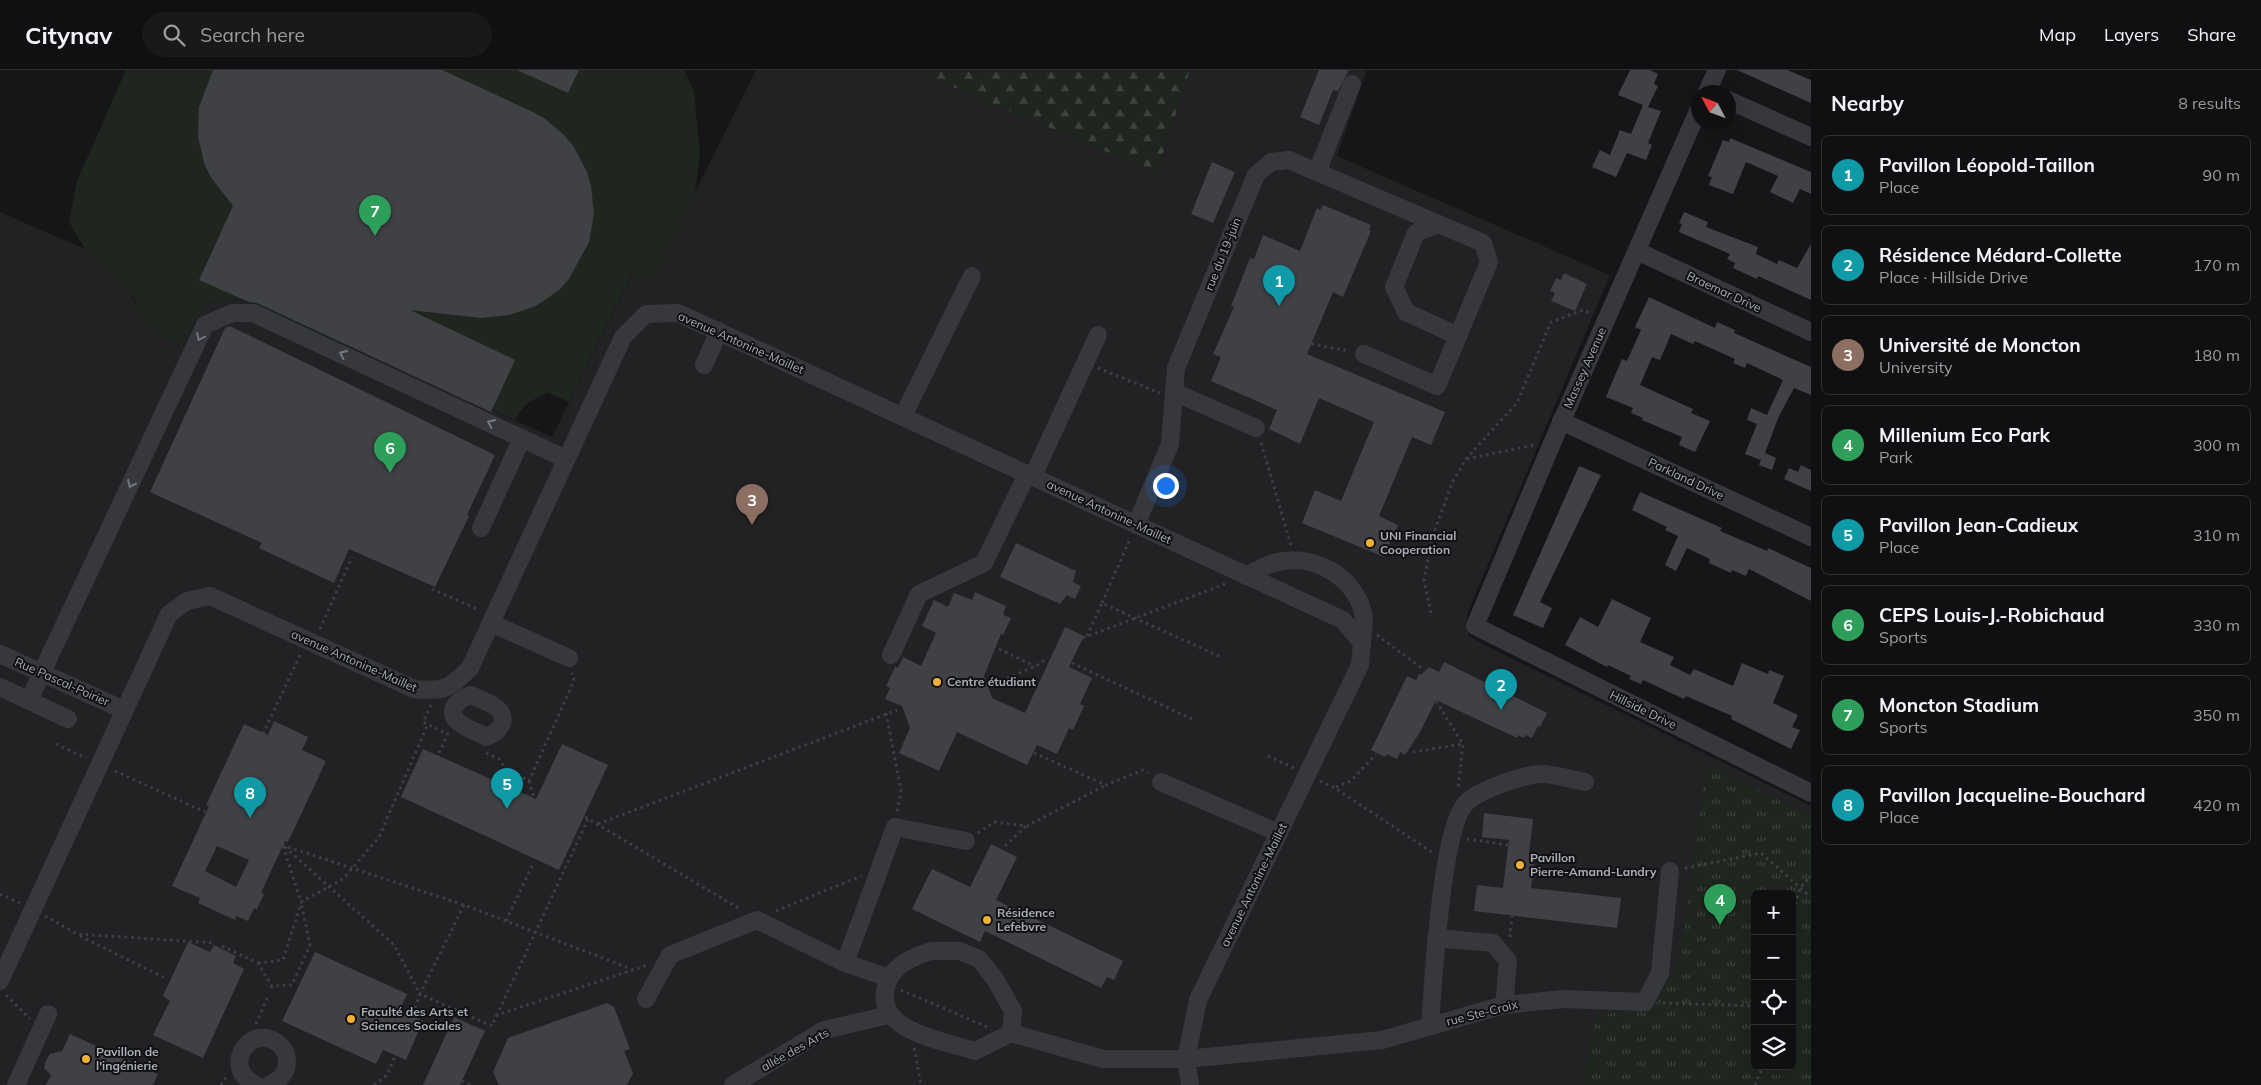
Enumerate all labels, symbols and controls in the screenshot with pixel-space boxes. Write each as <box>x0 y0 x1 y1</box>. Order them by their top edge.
search box <box>142 12 492 57</box>
text: Citynav <box>25 20 112 50</box>
icon: search <box>160 21 188 49</box>
text: Search here <box>200 23 305 47</box>
text: Map <box>2039 23 2076 46</box>
text: Layers <box>2104 23 2159 46</box>
text: Share <box>2187 23 2236 46</box>
north arrow <box>1691 85 1736 130</box>
text: Nearby <box>1831 90 1904 116</box>
text: 8 results <box>2178 93 2241 113</box>
text: Pavillon Léopold-Taillon <box>1879 153 2095 177</box>
text: 1 <box>1843 165 1853 185</box>
text: 90 m <box>2203 165 2240 185</box>
text: Place <box>1879 177 1919 197</box>
pin: 7 <box>359 195 391 236</box>
street label: rue du 19-juin <box>1201 215 1244 293</box>
text: Résidence Médard-Collette <box>1879 243 2122 267</box>
text: 2 <box>1843 255 1853 275</box>
text: 170 m <box>2193 255 2240 275</box>
pin: 1 <box>1263 265 1295 306</box>
text: Place · Hillside Drive <box>1879 267 2028 287</box>
street label: Braemar Drive <box>1685 268 1764 315</box>
street label: avenue Antonine-Maillet <box>676 308 806 377</box>
street label: Massey Avenue <box>1560 325 1609 411</box>
one-way arrow <box>196 331 206 340</box>
text: Université de Moncton <box>1879 333 2081 357</box>
text: 3 <box>1843 345 1853 365</box>
text: 180 m <box>2193 345 2240 365</box>
one-way arrow <box>339 350 348 360</box>
text: University <box>1879 357 1953 377</box>
one-way arrow <box>487 419 496 429</box>
text: Millenium Eco Park <box>1879 423 2050 447</box>
pin: 6 <box>374 432 406 473</box>
text: 4 <box>1843 435 1853 455</box>
text: 300 m <box>2193 435 2240 455</box>
text: Park <box>1879 447 1913 467</box>
street label: Parkland Drive <box>1646 454 1726 503</box>
your location <box>1153 473 1179 499</box>
street label: avenue Antonine-Maillet <box>1044 476 1174 547</box>
one-way arrow <box>127 479 137 488</box>
pin: 3 <box>736 484 768 525</box>
text: Pavillon Jean-Cadieux <box>1879 513 2078 537</box>
text: 5 <box>1843 525 1853 545</box>
text: 310 m <box>2193 525 2240 545</box>
place label: UNI Financial Cooperation <box>1380 528 1456 557</box>
marker: UNI Financial Cooperation <box>1364 537 1376 549</box>
text: Place <box>1879 537 1919 557</box>
text: CEPS Louis-J.-Robichaud <box>1879 603 2105 627</box>
text: 6 <box>1843 615 1853 635</box>
text: 330 m <box>2193 615 2240 635</box>
street label: avenue Antonine-Maillet <box>289 626 419 695</box>
text: Sports <box>1879 627 1927 647</box>
street label: Rue Pascal-Poirier <box>13 654 112 709</box>
pin: 2 <box>1485 669 1517 710</box>
place label: Centre étudiant <box>947 674 1036 689</box>
marker: Centre étudiant <box>931 676 943 688</box>
street label: Hillside Drive <box>1607 687 1679 732</box>
text: Moncton Stadium <box>1879 693 2039 717</box>
text: 7 <box>1843 705 1853 725</box>
text: 350 m <box>2193 705 2240 725</box>
text: Sports <box>1879 717 1927 737</box>
pin: 5 <box>491 768 523 809</box>
pin: 8 <box>234 777 266 818</box>
text: Pavillon Jacqueline-Bouchard <box>1879 783 2146 807</box>
text: 8 <box>1843 795 1853 815</box>
text: 420 m <box>2193 795 2240 815</box>
text: Place <box>1879 807 1919 827</box>
street label: avenue Antonine-Maillet <box>1217 820 1290 949</box>
place label: Pavillon Pierre-Amand-Landry <box>1530 850 1657 879</box>
marker: Pavillon Pierre-Amand-Landry <box>1514 859 1526 871</box>
pin: 4 <box>1704 884 1736 925</box>
map controls <box>1751 890 1796 1070</box>
button: + <box>1751 890 1796 935</box>
place label: Résidence Lefebvre <box>997 905 1055 934</box>
marker: Résidence Lefebvre <box>981 914 993 926</box>
button: − <box>1751 935 1796 980</box>
button: locate <box>1751 980 1796 1025</box>
street label: rue Ste-Croix <box>1445 996 1520 1029</box>
place label: Faculté des Arts et Sciences Sociales <box>361 1004 469 1033</box>
marker: Faculté des Arts et Sciences Sociales <box>345 1013 357 1025</box>
street label: allée des Arts <box>758 1025 831 1074</box>
button: layers <box>1751 1025 1796 1070</box>
place label: Pavillon de l'ingénierie <box>96 1044 159 1073</box>
marker: Pavillon de l'ingénierie <box>80 1053 92 1065</box>

